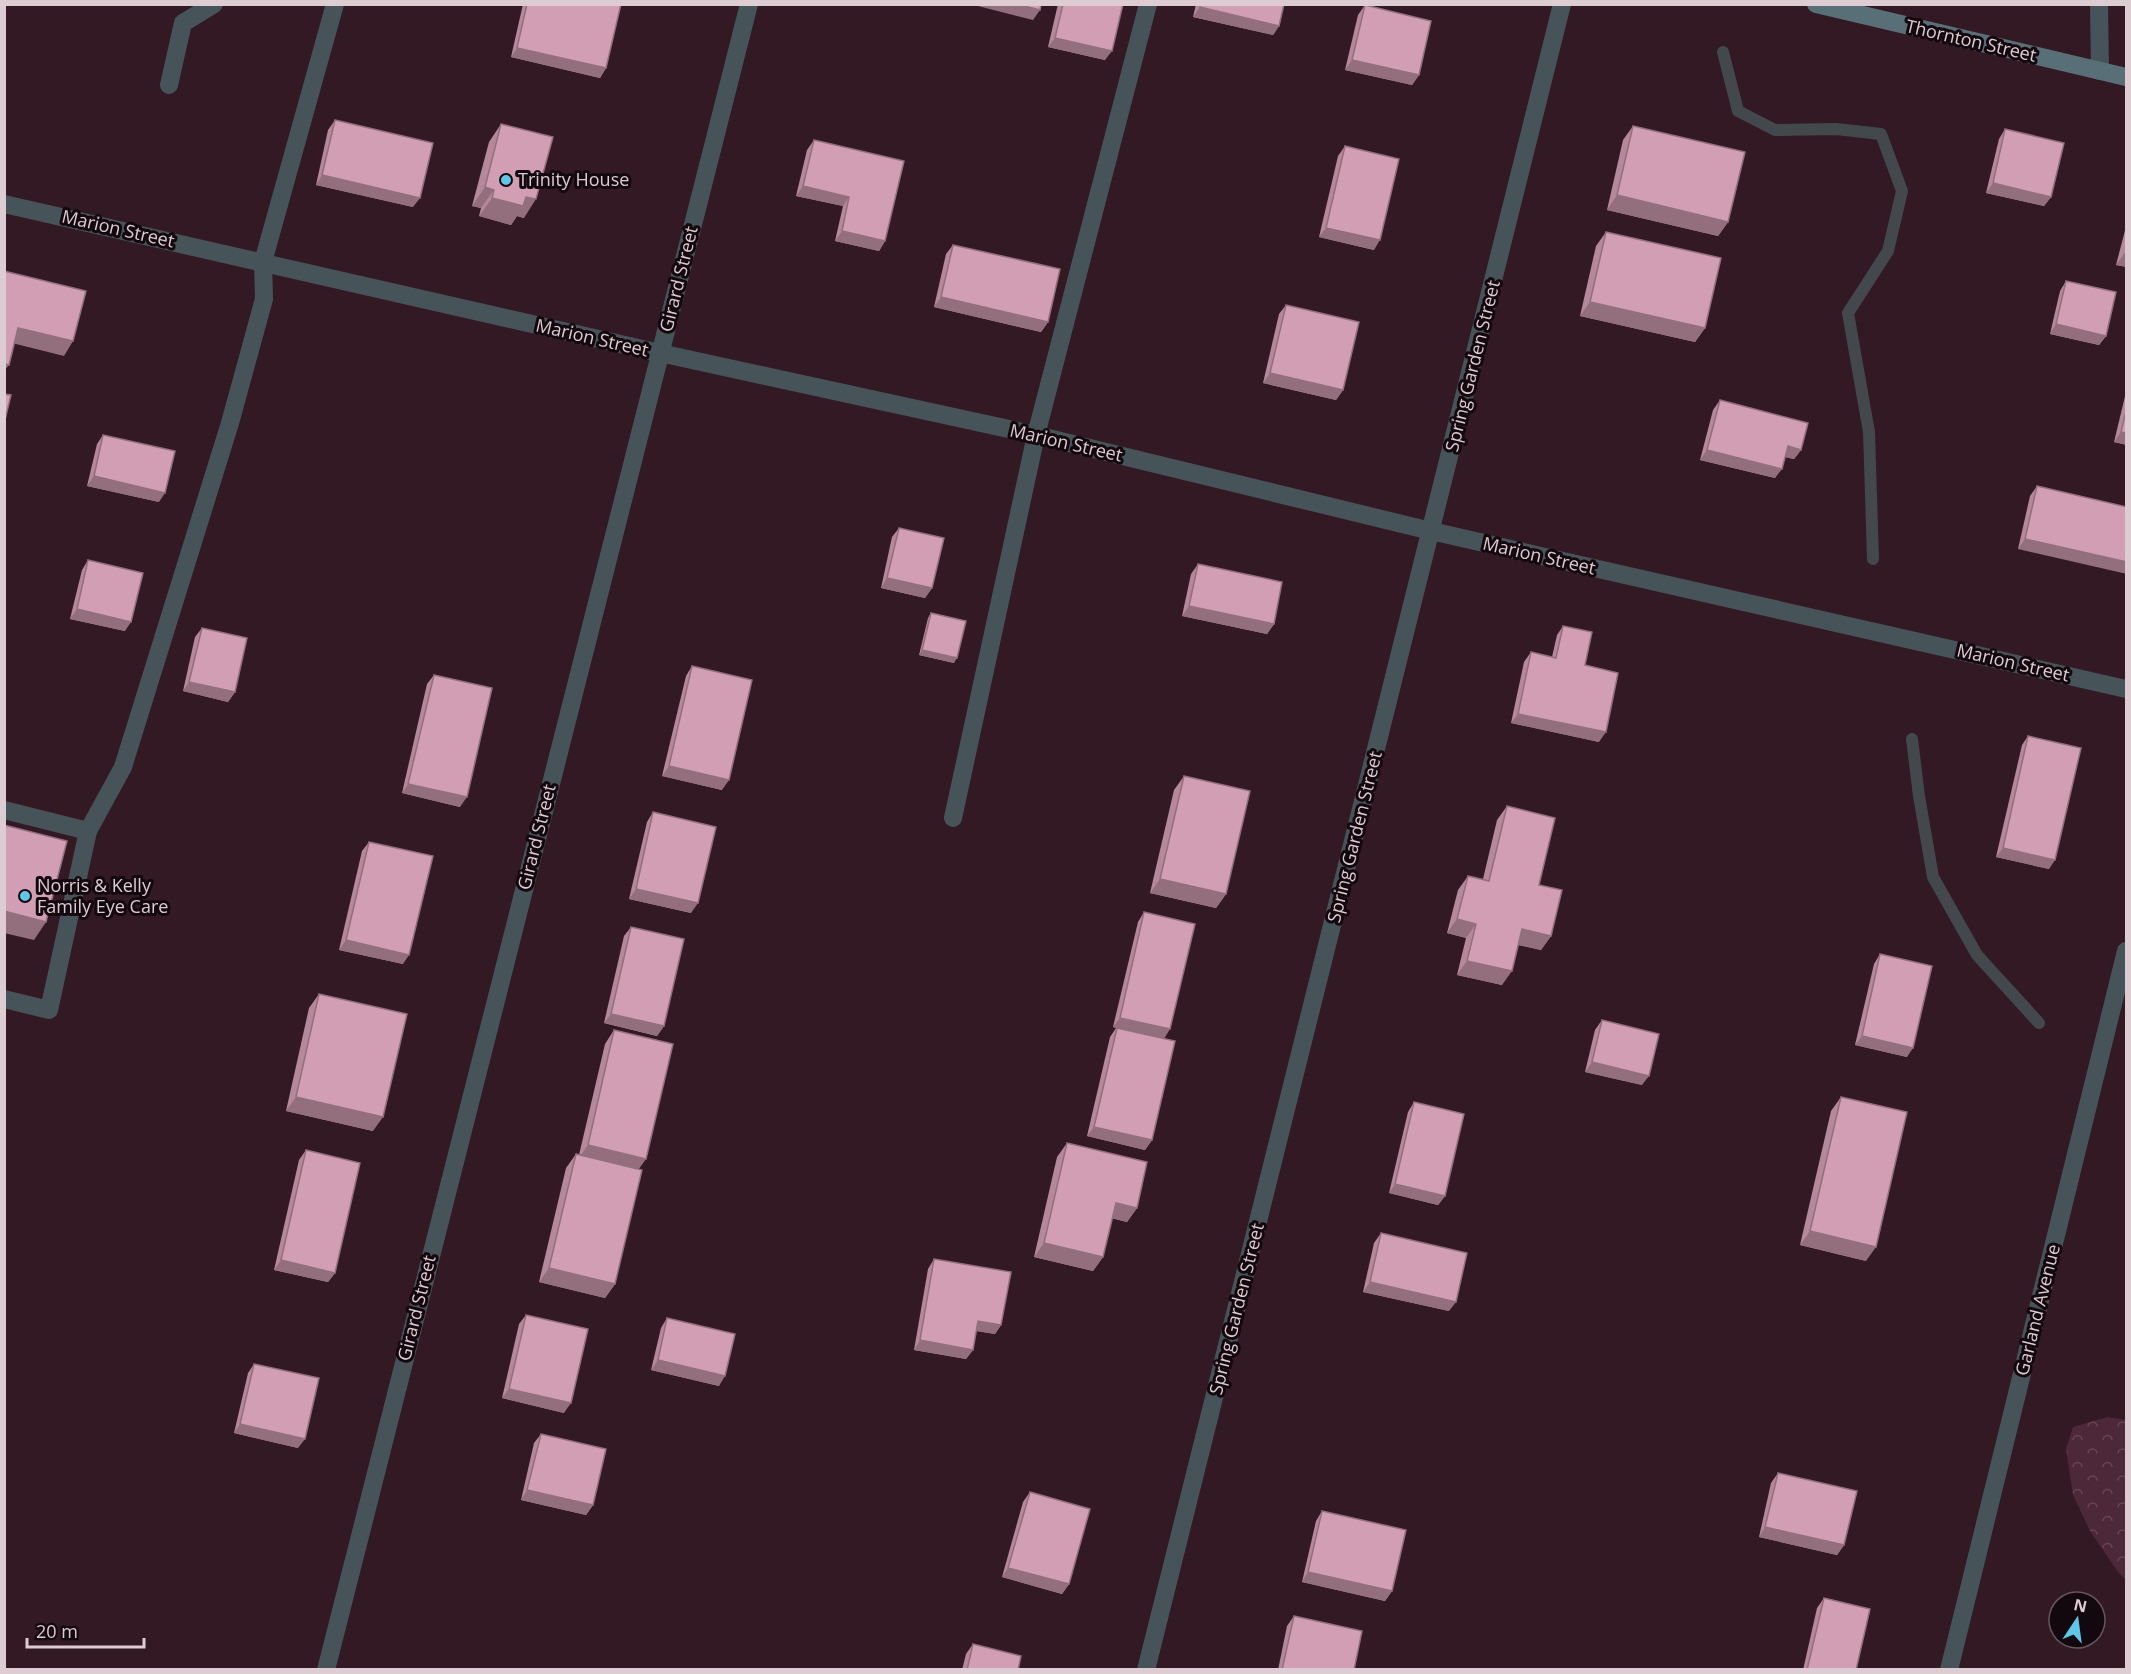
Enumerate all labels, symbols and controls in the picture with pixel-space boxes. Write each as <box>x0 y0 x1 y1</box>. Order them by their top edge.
street label: Thornton Street <box>1904 13 2039 67</box>
place label: Trinity House <box>518 167 629 191</box>
marker: Trinity House <box>499 173 513 187</box>
street label: Marion Street <box>60 203 177 253</box>
street label: Girard Street <box>653 223 703 334</box>
street label: Spring Garden Street <box>1439 278 1505 454</box>
street label: Marion Street <box>534 312 651 362</box>
street label: Marion Street <box>1008 417 1125 467</box>
street label: Marion Street <box>1481 530 1598 580</box>
street label: Marion Street <box>1955 637 2072 687</box>
street label: Spring Garden Street <box>1321 749 1387 925</box>
street label: Girard Street <box>511 781 561 892</box>
place label: Norris & Kelly Family Eye Care <box>37 873 168 918</box>
marker: Norris & Kelly Family Eye Care <box>18 889 32 903</box>
street label: Spring Garden Street <box>1203 1221 1269 1397</box>
street label: Garland Avenue <box>2009 1242 2065 1378</box>
street label: Girard Street <box>391 1252 441 1363</box>
north arrow <box>2047 1590 2107 1650</box>
text: N <box>2072 1593 2089 1618</box>
scale bar <box>27 1611 144 1649</box>
text: 20 m <box>36 1619 78 1643</box>

